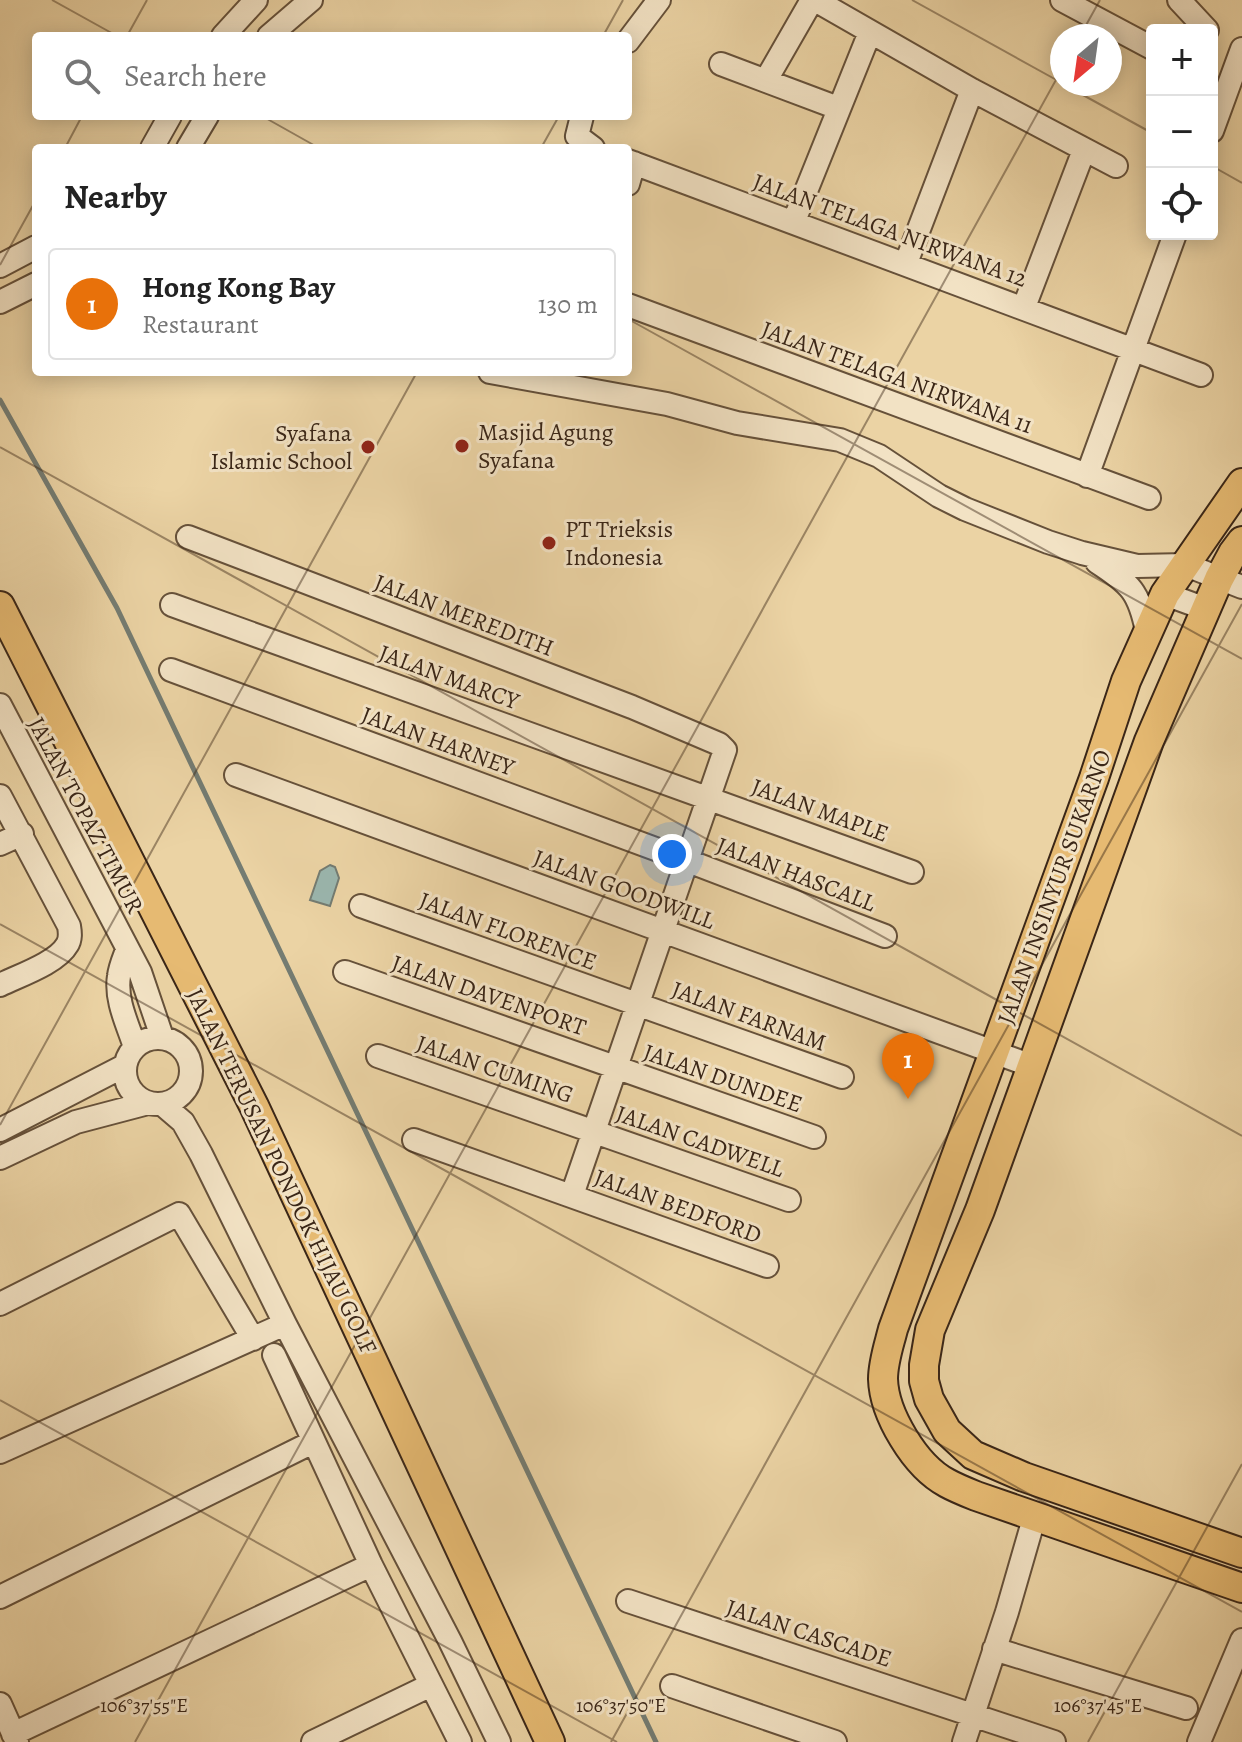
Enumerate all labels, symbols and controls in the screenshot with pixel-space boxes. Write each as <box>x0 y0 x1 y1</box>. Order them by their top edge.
north arrow <box>1050 24 1122 96</box>
map controls <box>1146 24 1218 240</box>
button: + <box>1146 24 1218 96</box>
search box <box>32 32 632 120</box>
icon: search <box>60 54 104 98</box>
text: Search here <box>124 56 267 96</box>
button: − <box>1146 96 1218 168</box>
street label: JALAN TELAGA NIRWANA 12 <box>748 165 1032 295</box>
button: locate <box>1146 168 1218 240</box>
text: Nearby <box>64 173 167 220</box>
text: Hong Kong Bay <box>142 267 335 307</box>
text: 1 <box>87 287 97 322</box>
text: 130 m <box>538 287 598 322</box>
text: Restaurant <box>142 307 259 342</box>
street label: JALAN TELAGA NIRWANA 11 <box>757 313 1037 441</box>
place label: Masjid Agung Syafana <box>478 416 614 476</box>
place label: Syafana Islamic School <box>210 417 353 477</box>
marker: Masjid Agung Syafana <box>453 437 471 455</box>
marker: Syafana Islamic School <box>359 438 377 456</box>
place label: PT Trieksis Indonesia <box>565 513 673 573</box>
marker: PT Trieksis Indonesia <box>540 534 558 552</box>
street label: JALAN MEREDITH <box>370 566 558 664</box>
street label: JALAN MARCY <box>374 637 525 718</box>
street label: JALAN HARNEY <box>357 699 520 784</box>
street label: JALAN TOPAZ TIMUR <box>21 711 151 919</box>
street label: JALAN INSINYUR SUKARNO <box>989 745 1119 1029</box>
street label: JALAN MAPLE <box>747 770 893 850</box>
street label: JALAN HASCALL <box>712 829 881 919</box>
your location <box>652 834 692 874</box>
street label: JALAN GOODWILL <box>529 841 720 937</box>
street label: JALAN FLORENCE <box>415 884 601 978</box>
street label: JALAN DAVENPORT <box>387 947 591 1043</box>
street label: JALAN FARNAM <box>667 973 831 1059</box>
street label: JALAN TERUSAN PONDOK HIJAU GOLF <box>179 983 385 1359</box>
street label: JALAN CUMING <box>412 1027 578 1111</box>
pin: 1 <box>882 1033 934 1099</box>
street label: JALAN DUNDEE <box>639 1036 807 1120</box>
street label: JALAN CADWELL <box>612 1097 789 1185</box>
street label: JALAN BEDFORD <box>590 1161 766 1251</box>
street label: JALAN CASCADE <box>722 1591 896 1675</box>
text: 106°37'55"E <box>100 1692 188 1719</box>
text: 106°37'50"E <box>576 1692 666 1719</box>
text: 106°37'45"E <box>1054 1692 1142 1719</box>

